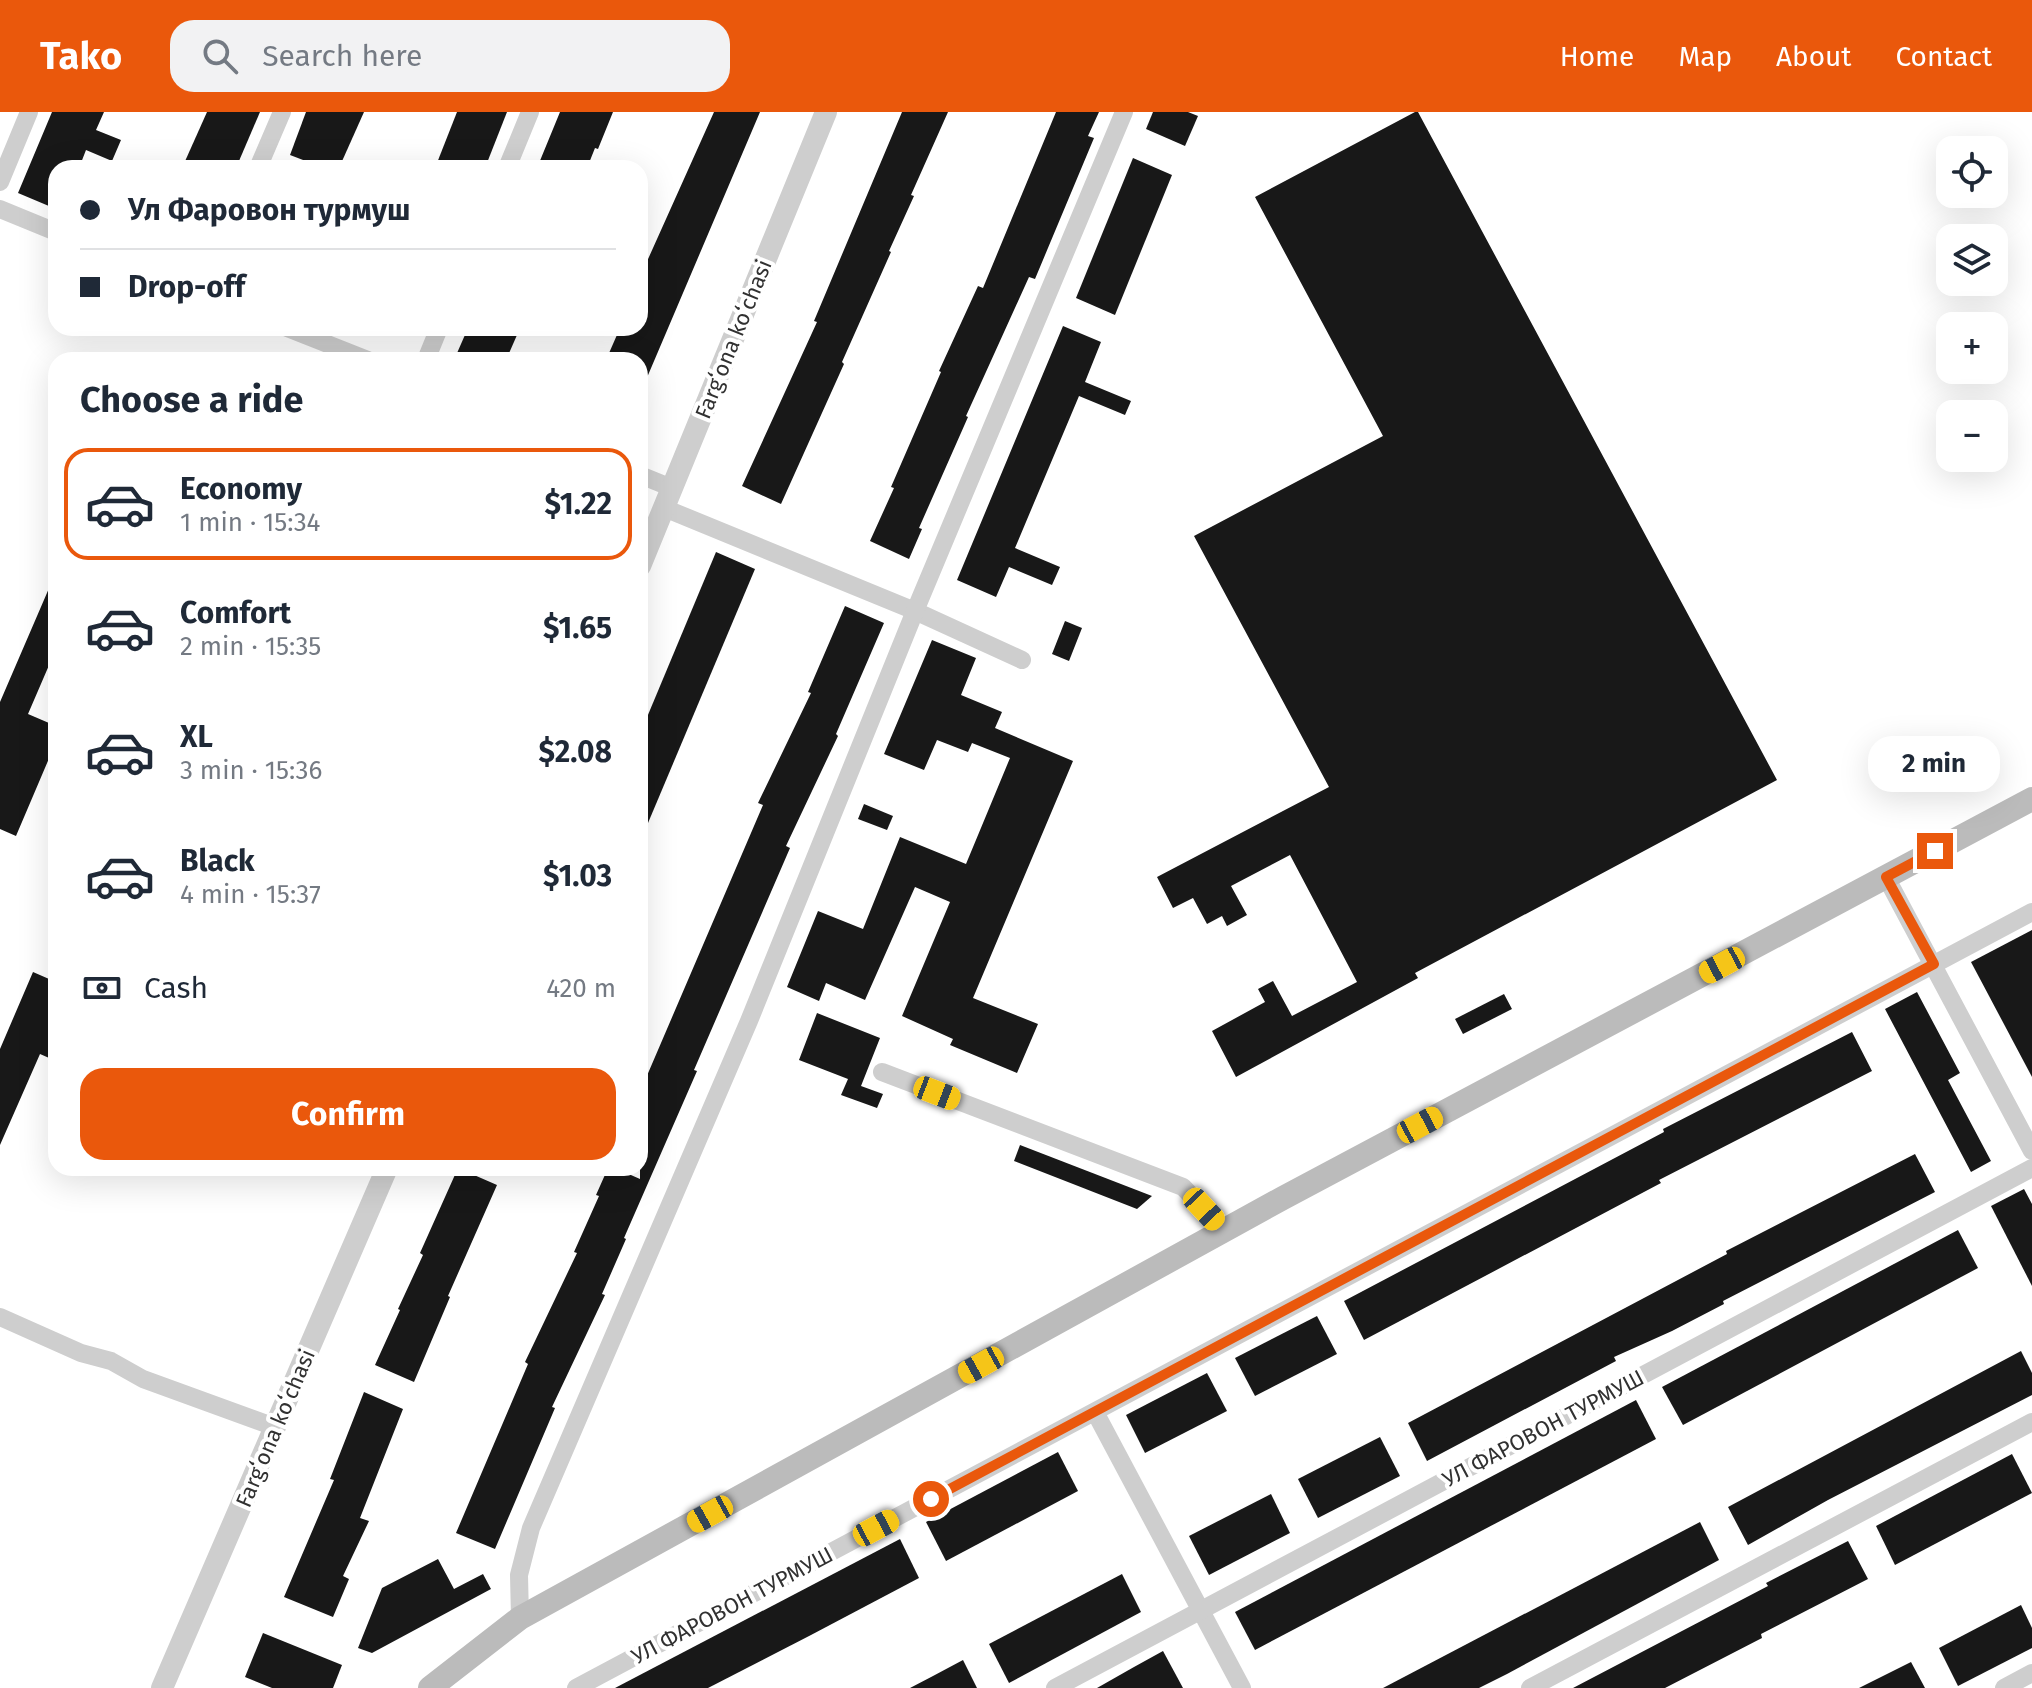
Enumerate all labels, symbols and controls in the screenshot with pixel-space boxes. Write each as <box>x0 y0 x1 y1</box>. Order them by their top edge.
search box <box>170 20 730 92</box>
text: Tako <box>40 33 122 79</box>
icon: search <box>198 34 242 78</box>
text: Search here <box>262 38 422 74</box>
text: Home <box>1560 40 1634 73</box>
text: Map <box>1678 40 1732 73</box>
text: About <box>1776 40 1851 73</box>
text: Contact <box>1895 40 1992 73</box>
map controls <box>1936 136 2008 472</box>
button: locate <box>1936 136 2008 208</box>
text: Ул Фаровон турмуш <box>128 192 410 228</box>
button: layers <box>1936 224 2008 296</box>
street label: Fargʻona koʻchasi <box>689 256 778 423</box>
text: Drop-off <box>128 269 245 305</box>
button: + <box>1936 312 2008 384</box>
text: Choose a ride <box>80 378 303 422</box>
button: − <box>1936 400 2008 472</box>
icon: car <box>84 468 156 540</box>
text: Economy <box>180 471 302 507</box>
text: $1.22 <box>544 486 612 522</box>
text: 1 min · 15:34 <box>180 507 320 538</box>
icon: car <box>84 592 156 664</box>
text: Comfort <box>180 595 291 631</box>
text: $1.65 <box>543 610 612 646</box>
text: 2 min · 15:35 <box>180 631 321 662</box>
icon: car <box>84 716 156 788</box>
text: XL <box>180 719 213 755</box>
text: $2.08 <box>539 734 612 770</box>
callout: 2 min <box>1869 735 2001 791</box>
text: 2 min <box>1902 748 1966 779</box>
text: 3 min · 15:36 <box>180 755 322 786</box>
route end <box>1917 833 1953 869</box>
icon: car <box>84 840 156 912</box>
text: Black <box>180 843 255 879</box>
text: $1.03 <box>543 858 612 894</box>
text: 4 min · 15:37 <box>180 879 321 910</box>
car <box>1695 943 1749 987</box>
icon: cash <box>80 966 124 1010</box>
text: Cash <box>144 970 208 1006</box>
text: 420 m <box>546 973 616 1004</box>
button: Confirm <box>80 1068 616 1160</box>
car <box>910 1073 964 1113</box>
car <box>1393 1103 1447 1147</box>
car <box>1179 1183 1229 1235</box>
car <box>954 1343 1008 1387</box>
street label: Fargʻona koʻchasi <box>230 1345 321 1511</box>
street label: УЛ ФАРОВОН ТУРМУШ <box>1438 1364 1649 1493</box>
route start <box>913 1481 949 1517</box>
car <box>683 1492 737 1536</box>
car <box>849 1506 903 1550</box>
street label: УЛ ФАРОВОН ТУРМУШ <box>627 1541 838 1670</box>

